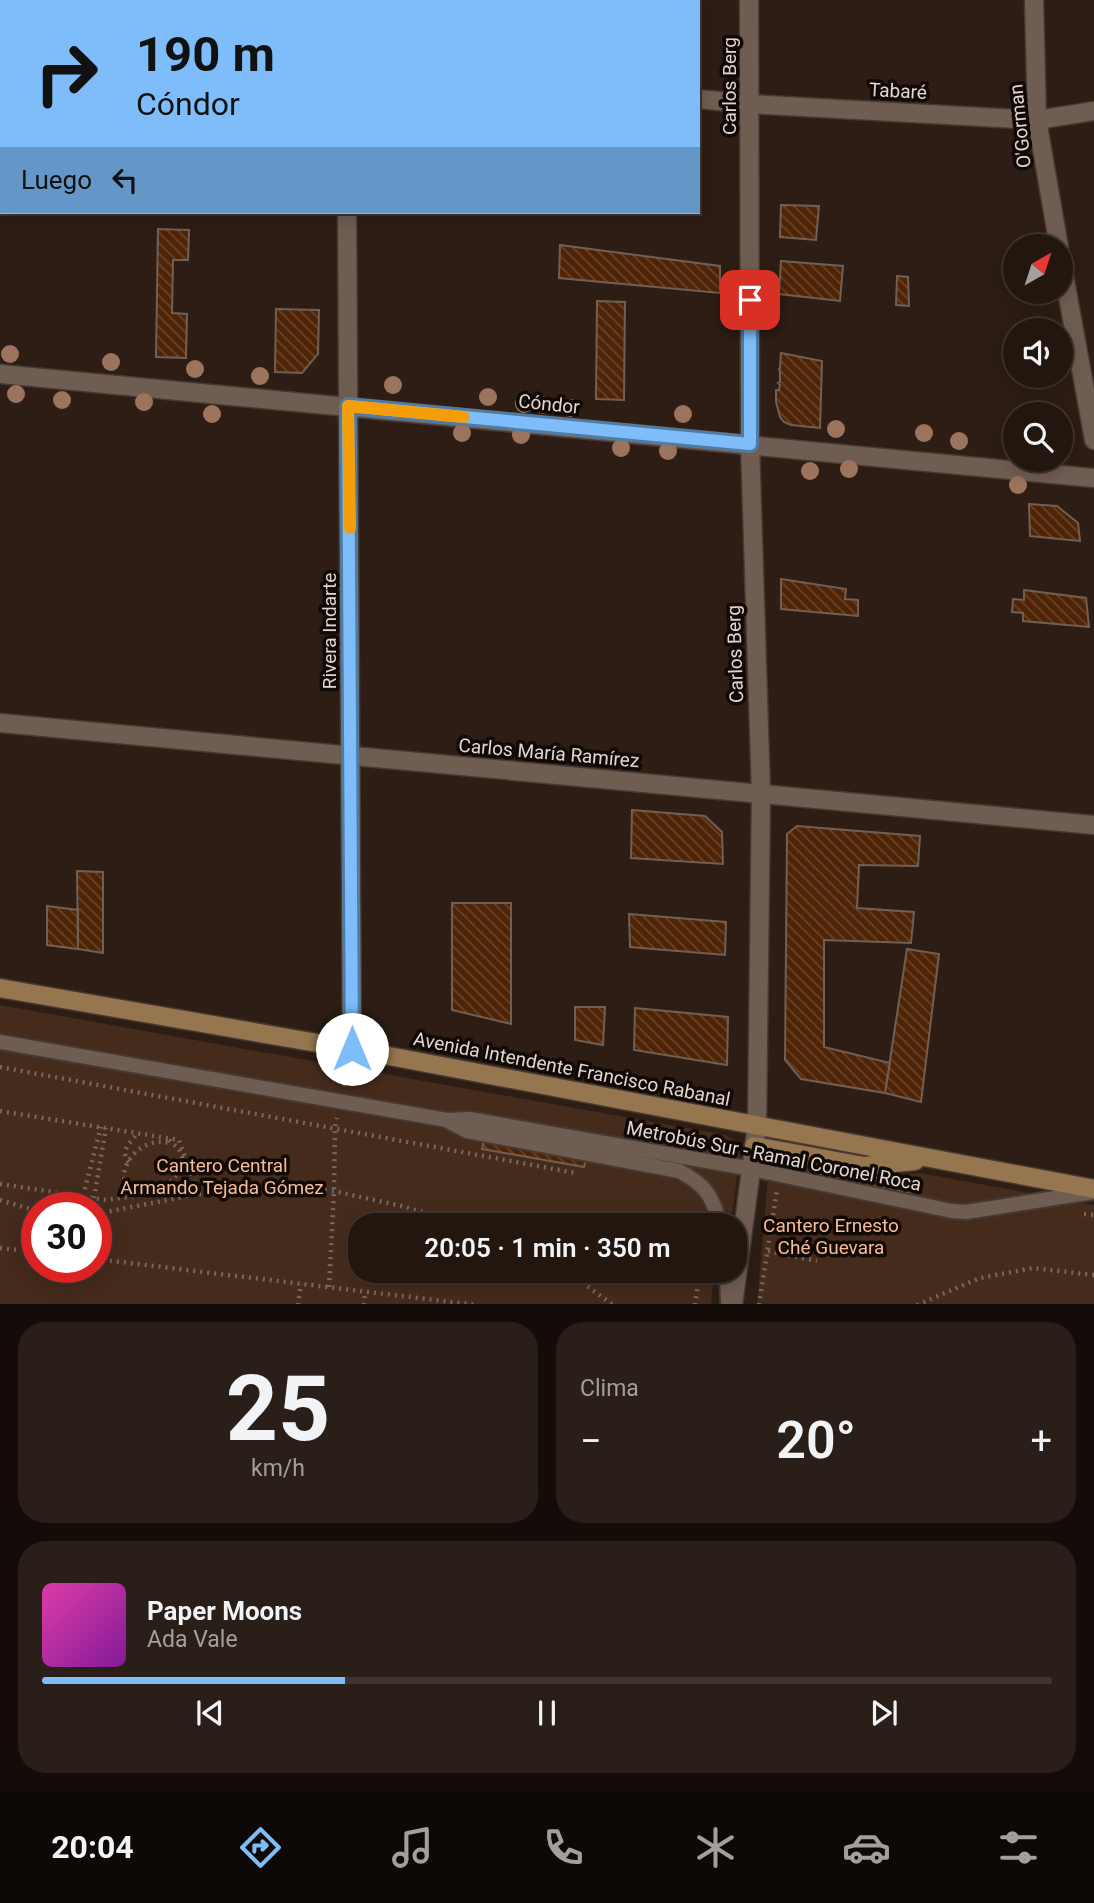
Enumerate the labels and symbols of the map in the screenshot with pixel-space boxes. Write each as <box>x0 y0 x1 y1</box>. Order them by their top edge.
street label: Carlos Berg <box>718 37 741 135</box>
street label: Tabaré <box>868 78 928 104</box>
street label: O'Gorman <box>1004 83 1036 169</box>
north arrow <box>1003 234 1073 304</box>
pin <box>720 270 780 330</box>
street label: Cóndor <box>517 389 581 419</box>
street label: Rivera Indarte <box>318 573 341 689</box>
street label: Carlos Berg <box>722 605 748 703</box>
street label: Carlos María Ramírez <box>458 734 640 772</box>
position arrow <box>315 1012 389 1086</box>
street label: Avenida Intendente Francisco Rabanal <box>412 1027 732 1111</box>
street label: Metrobús Sur - Ramal Coronel Roca <box>625 1116 923 1196</box>
park label: Cantero Central Armando Tejada Gómez <box>120 1154 324 1199</box>
speed limit sign: 30 <box>21 1192 112 1283</box>
park label: Cantero Ernesto Ché Guevara <box>763 1214 899 1259</box>

